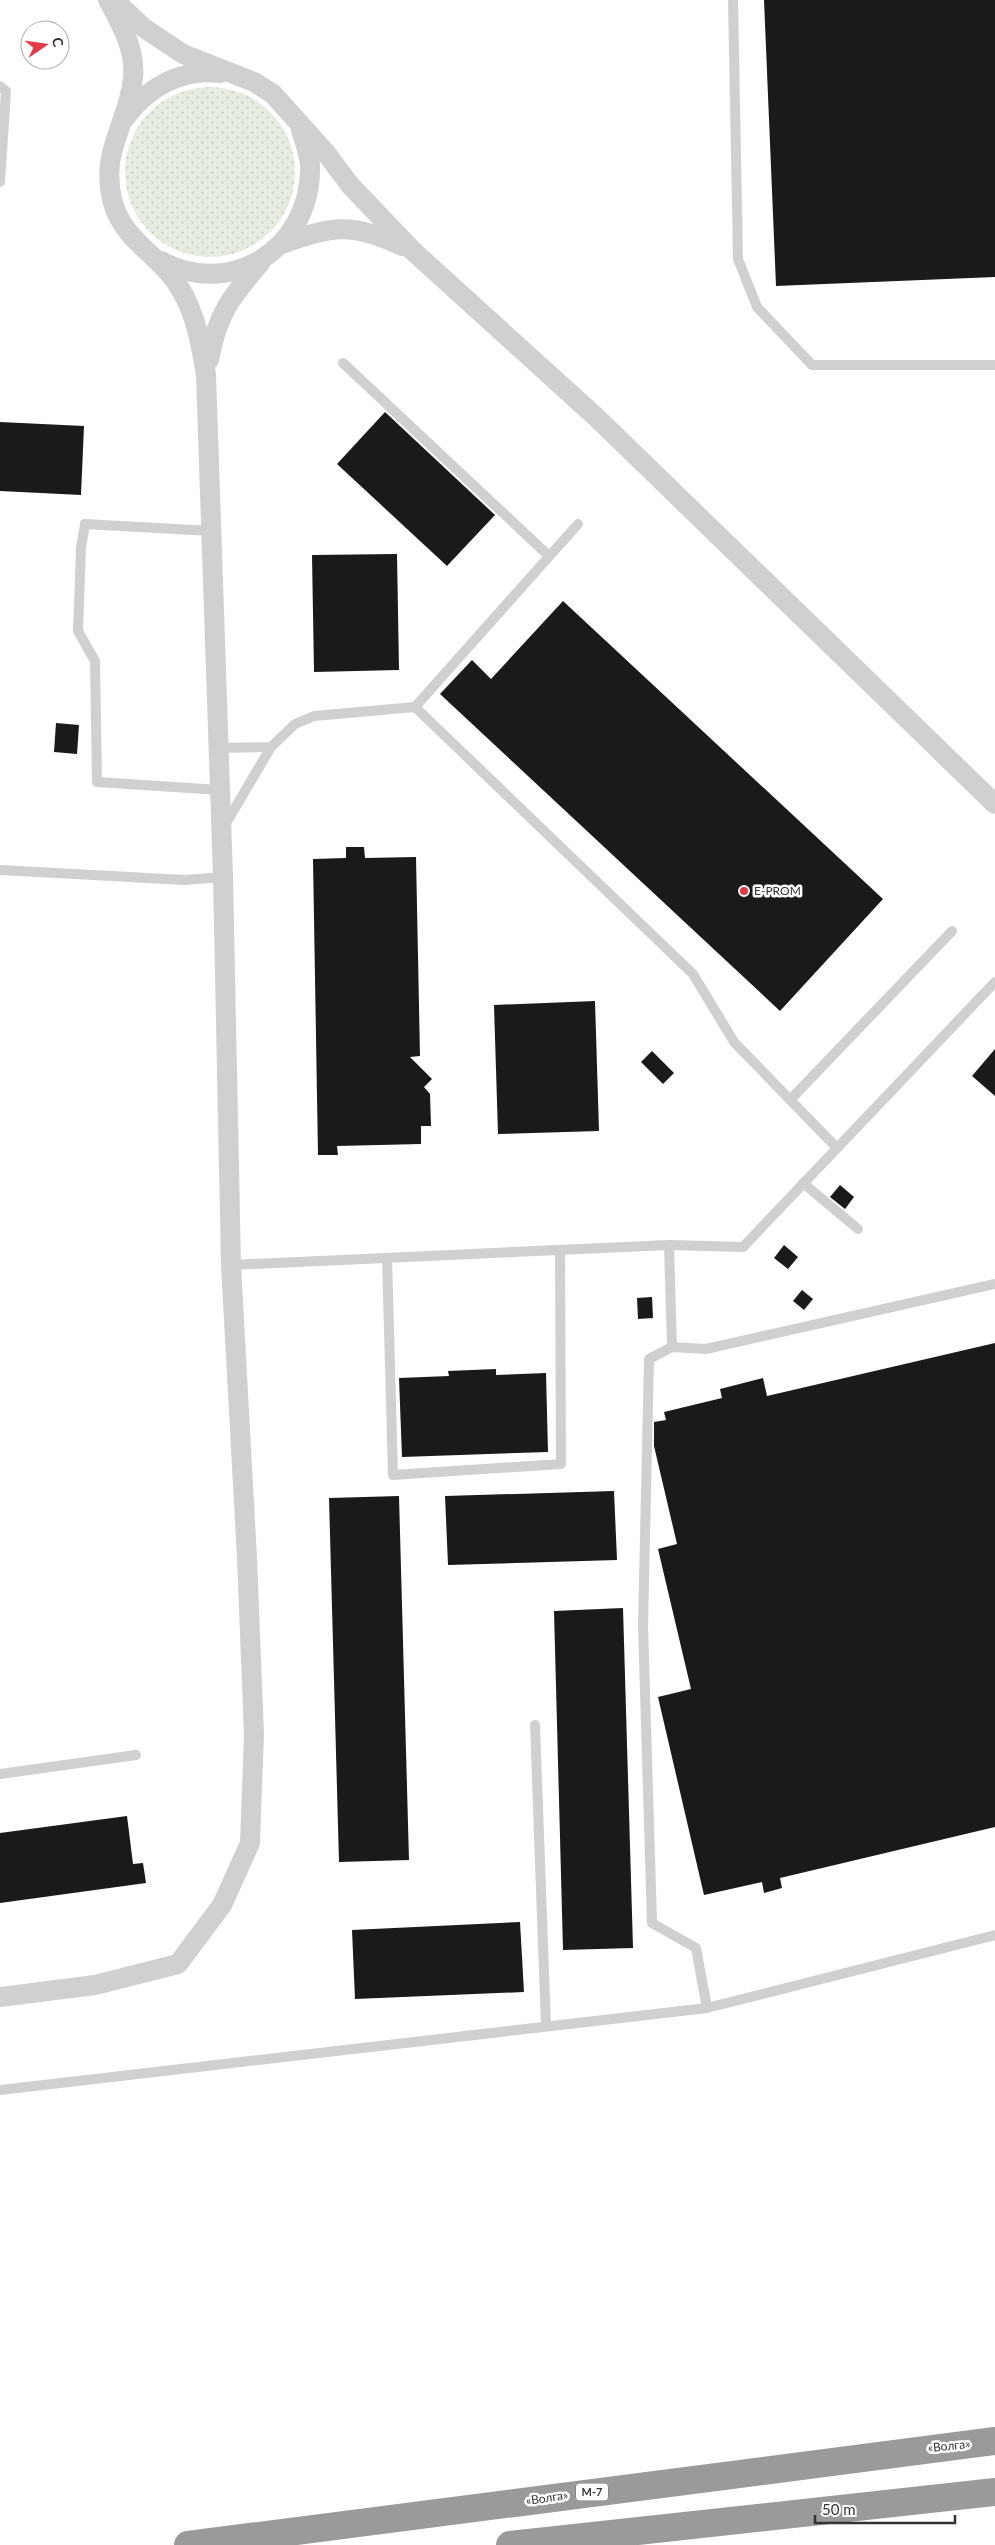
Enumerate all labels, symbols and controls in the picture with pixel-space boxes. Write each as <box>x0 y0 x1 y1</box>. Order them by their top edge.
north arrow <box>20 20 70 70</box>
text: С <box>49 36 68 49</box>
place label: E-PROM <box>754 883 801 898</box>
marker: E-PROM <box>738 885 750 897</box>
street label: «Волга» <box>927 2436 971 2455</box>
road number: М-7 <box>576 2484 608 2500</box>
street label: «Волга» <box>525 2487 569 2508</box>
scale bar <box>815 2492 955 2524</box>
text: 50 m <box>822 2500 856 2518</box>

